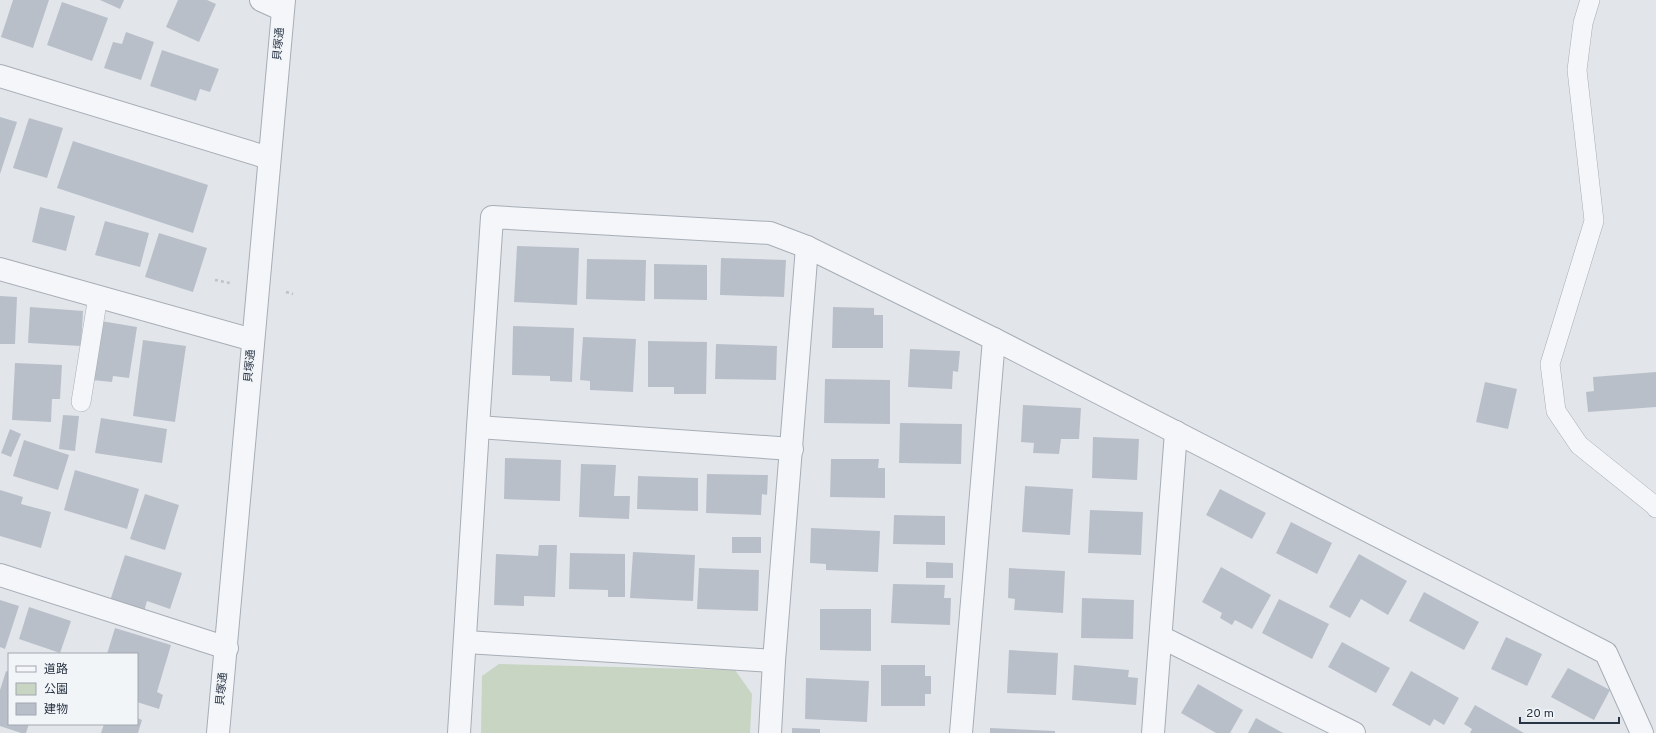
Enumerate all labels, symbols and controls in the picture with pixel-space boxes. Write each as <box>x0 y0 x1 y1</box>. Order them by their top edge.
street label: 貝塚通 <box>271 27 287 61</box>
street label: 貝塚通 <box>242 349 258 383</box>
legend <box>8 653 138 725</box>
text: 道路 <box>44 662 68 678</box>
street label: 貝塚通 <box>213 672 231 706</box>
text: 公園 <box>44 682 68 698</box>
scale bar <box>1520 699 1619 725</box>
text: 建物 <box>44 702 68 718</box>
text: 20 m <box>1526 706 1554 722</box>

